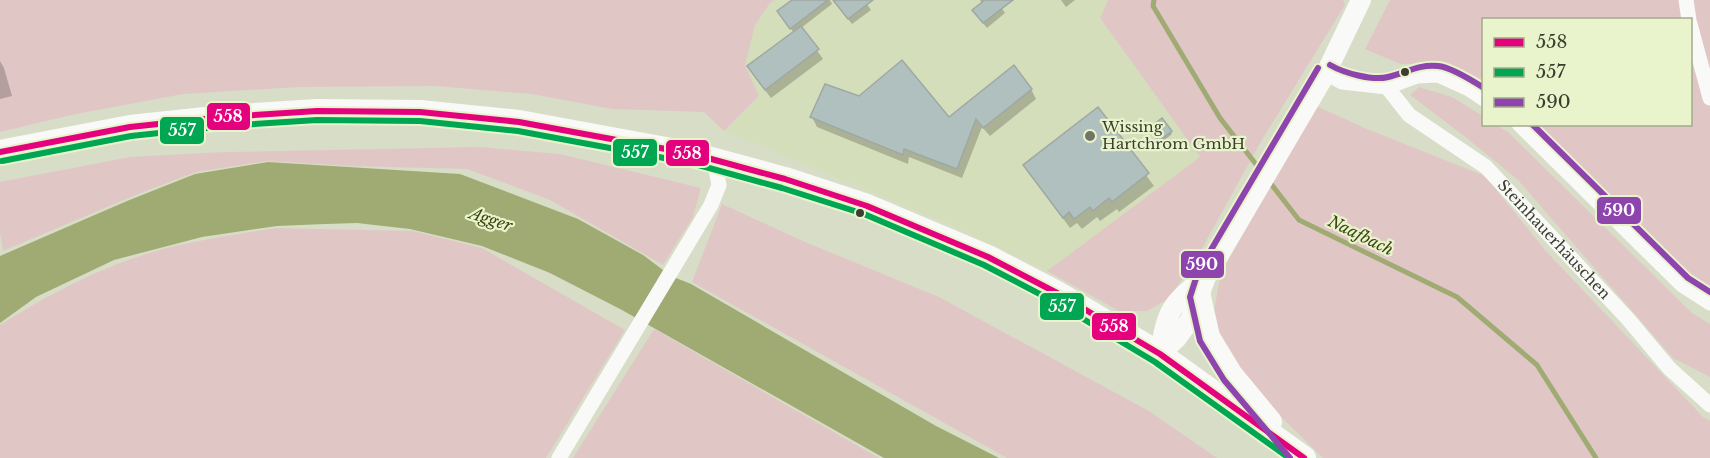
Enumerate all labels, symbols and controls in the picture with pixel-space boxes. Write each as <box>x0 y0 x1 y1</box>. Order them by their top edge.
legend <box>1482 18 1692 126</box>
text: 558 <box>1536 31 1567 53</box>
text: 557 <box>1536 61 1566 83</box>
unlabelled marker <box>1399 66 1411 78</box>
text: 590 <box>1536 91 1571 113</box>
line badge: 558 <box>206 102 251 131</box>
text: 558 <box>213 106 243 126</box>
line badge: 557 <box>159 116 205 145</box>
place label: Wissing Hartchrom GmbH <box>1101 117 1245 153</box>
text: 557 <box>168 120 196 140</box>
marker: Wissing Hartchrom GmbH <box>1083 129 1097 143</box>
line badge: 557 <box>612 138 658 167</box>
line badge: 558 <box>665 139 710 167</box>
text: 557 <box>621 142 649 162</box>
text: 558 <box>672 143 702 163</box>
street label: Steinhauerhäuschen <box>1494 176 1615 303</box>
line badge: 590 <box>1596 196 1642 225</box>
text: 590 <box>1603 200 1635 220</box>
water label: Agger <box>465 202 515 235</box>
unlabelled marker <box>854 207 866 219</box>
water label: Naafbach <box>1324 210 1397 259</box>
line badge: 590 <box>1180 250 1225 279</box>
text: 590 <box>1186 254 1218 274</box>
line badge: 557 <box>1039 292 1085 321</box>
text: 557 <box>1048 296 1076 316</box>
line badge: 558 <box>1091 312 1137 341</box>
text: 558 <box>1099 316 1129 336</box>

